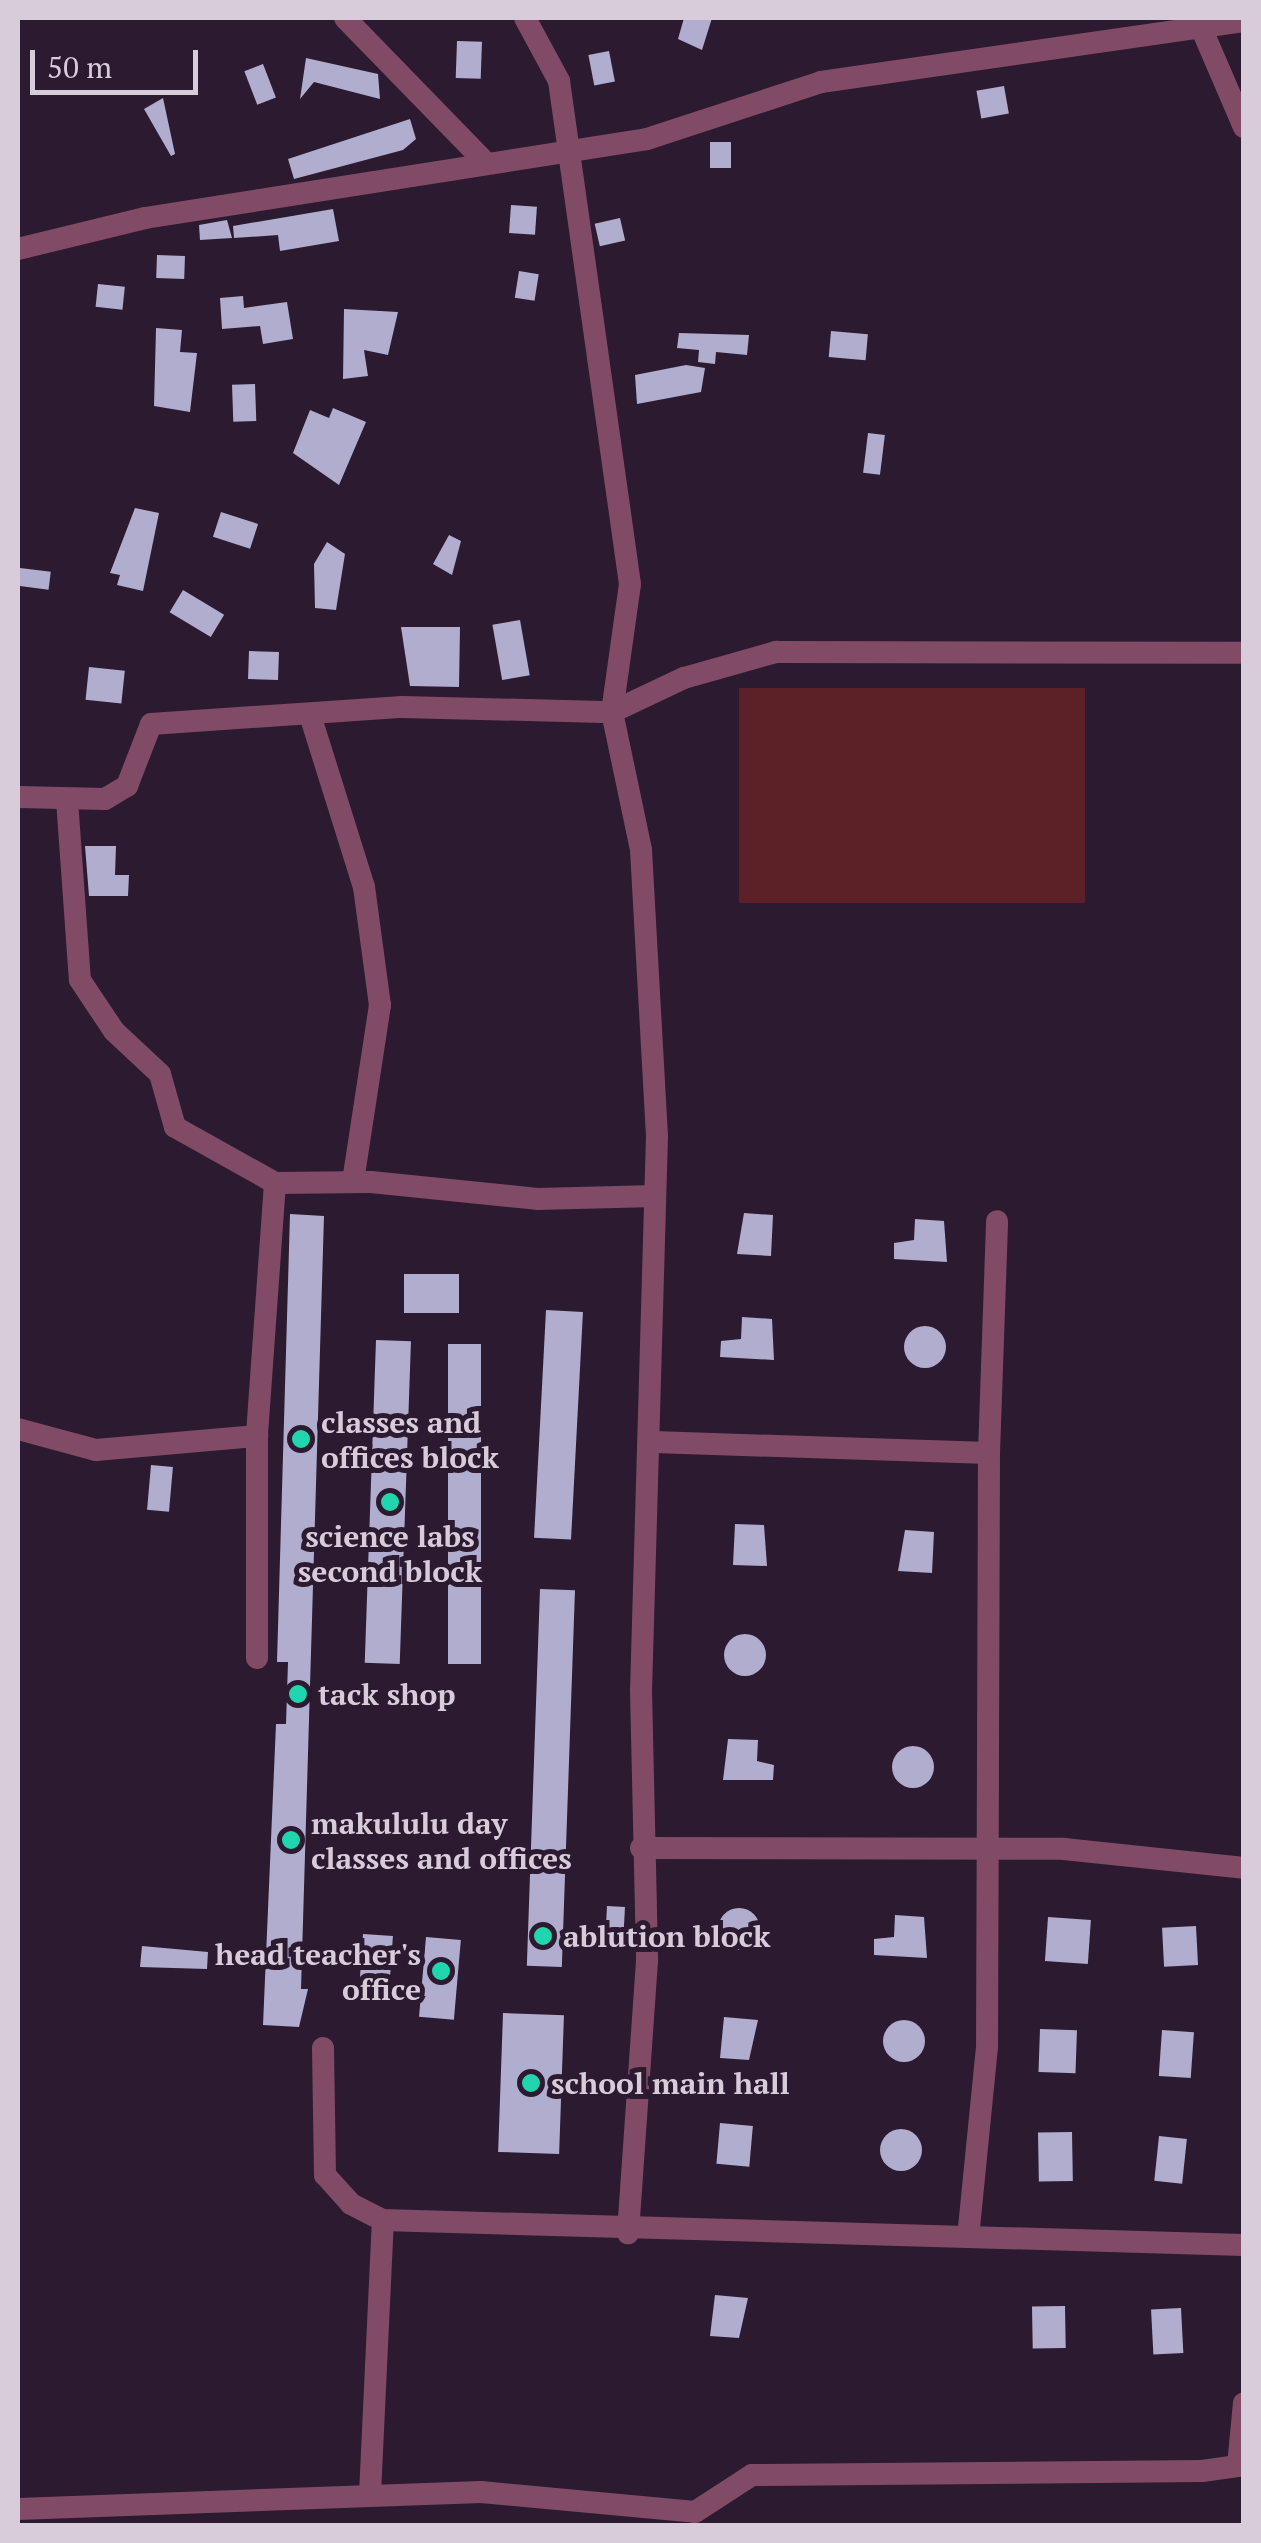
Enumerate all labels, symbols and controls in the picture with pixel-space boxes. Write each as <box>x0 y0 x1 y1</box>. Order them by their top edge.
scale bar <box>35 30 202 92</box>
text: 50 m <box>47 47 112 87</box>
place label: classes and offices block <box>321 1404 499 1474</box>
marker: classes and offices block <box>290 1428 312 1450</box>
marker: science labs second block <box>379 1491 401 1513</box>
place label: science labs second block <box>298 1518 482 1588</box>
place label: tack shop <box>318 1676 456 1712</box>
marker: tack shop <box>287 1683 309 1705</box>
place label: makululu day classes and offices <box>311 1805 572 1876</box>
marker: makululu day classes and offices <box>280 1829 302 1851</box>
place label: ablution block <box>563 1918 771 1954</box>
marker: ablution block <box>532 1925 554 1947</box>
place label: head teacher's office <box>215 1936 421 2006</box>
marker: head teacher's office <box>430 1960 452 1982</box>
place label: school main hall <box>551 2065 790 2101</box>
marker: school main hall <box>520 2072 542 2094</box>

